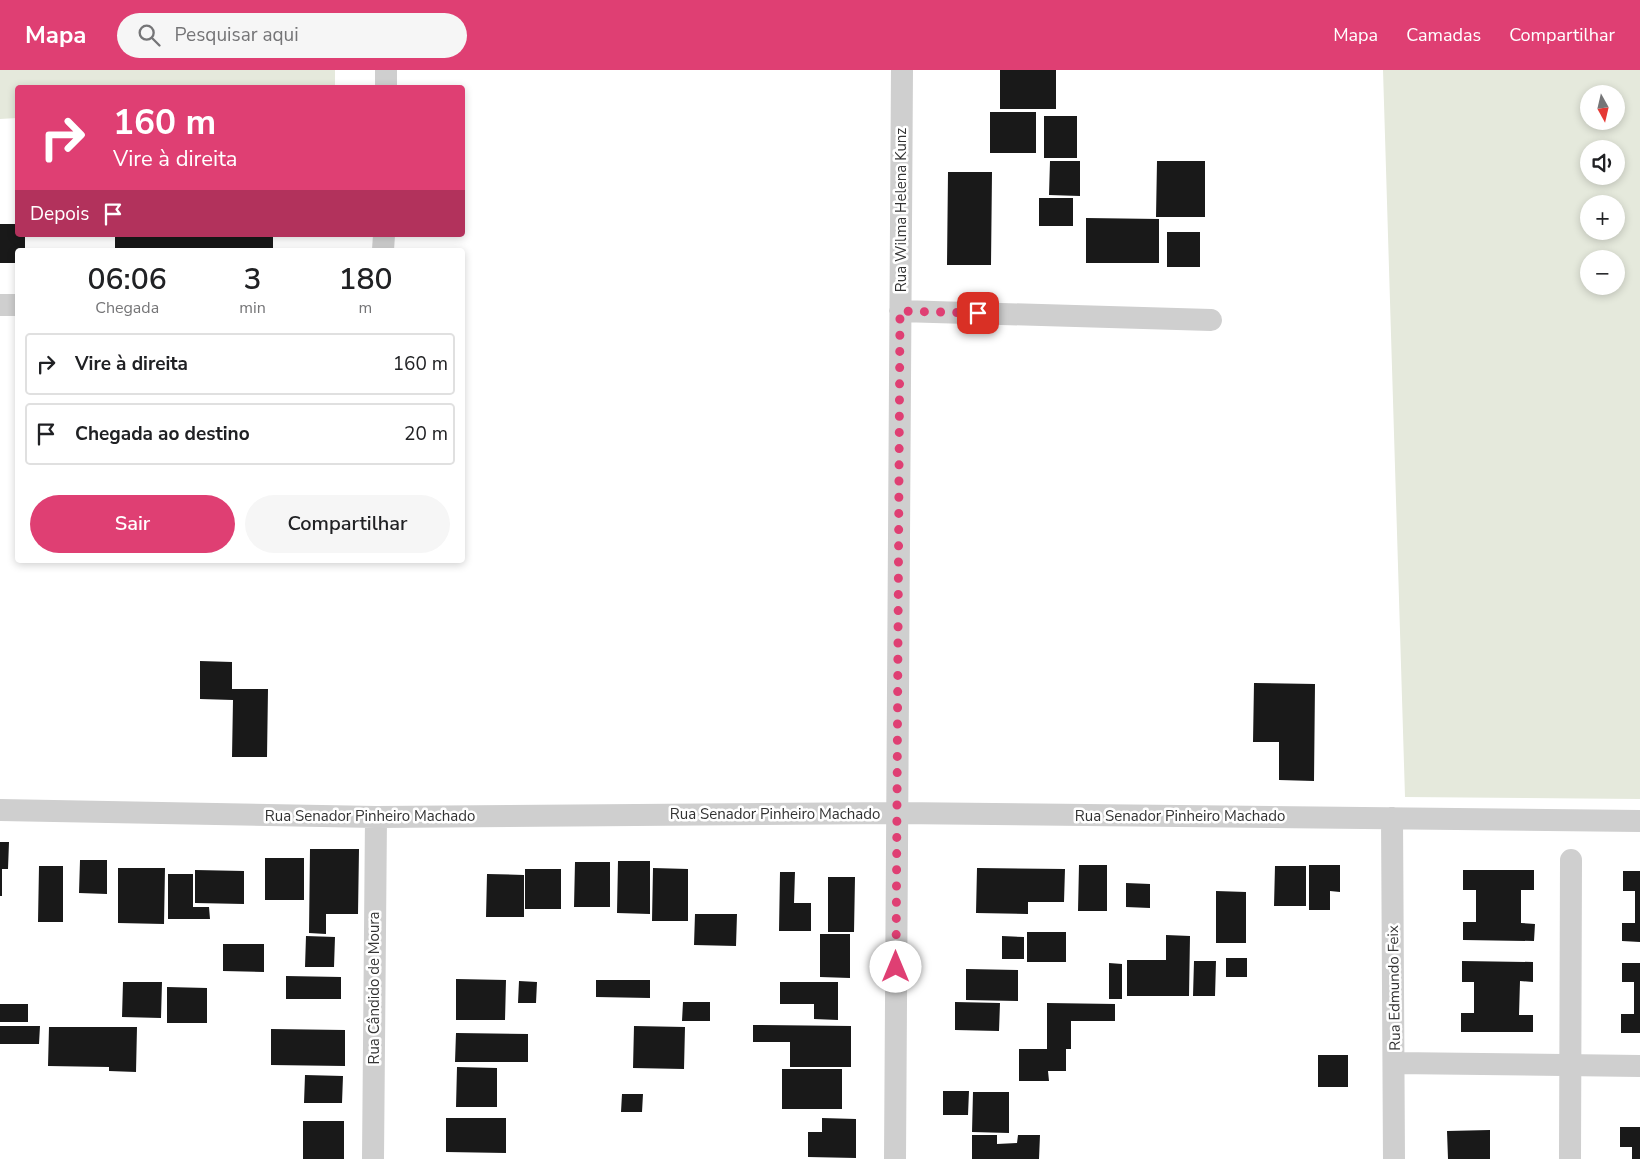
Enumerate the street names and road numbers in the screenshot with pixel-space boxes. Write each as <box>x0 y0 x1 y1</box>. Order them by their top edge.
street label: Rua Wilma Helena Kunz <box>891 128 911 292</box>
street label: Rua Senador Pinheiro Machado <box>670 804 880 824</box>
street label: Rua Senador Pinheiro Machado <box>265 806 475 826</box>
street label: Rua Senador Pinheiro Machado <box>1075 806 1285 826</box>
street label: Rua Cândido de Moura <box>364 911 384 1065</box>
street label: Rua Edmundo Feix <box>1383 925 1405 1051</box>

